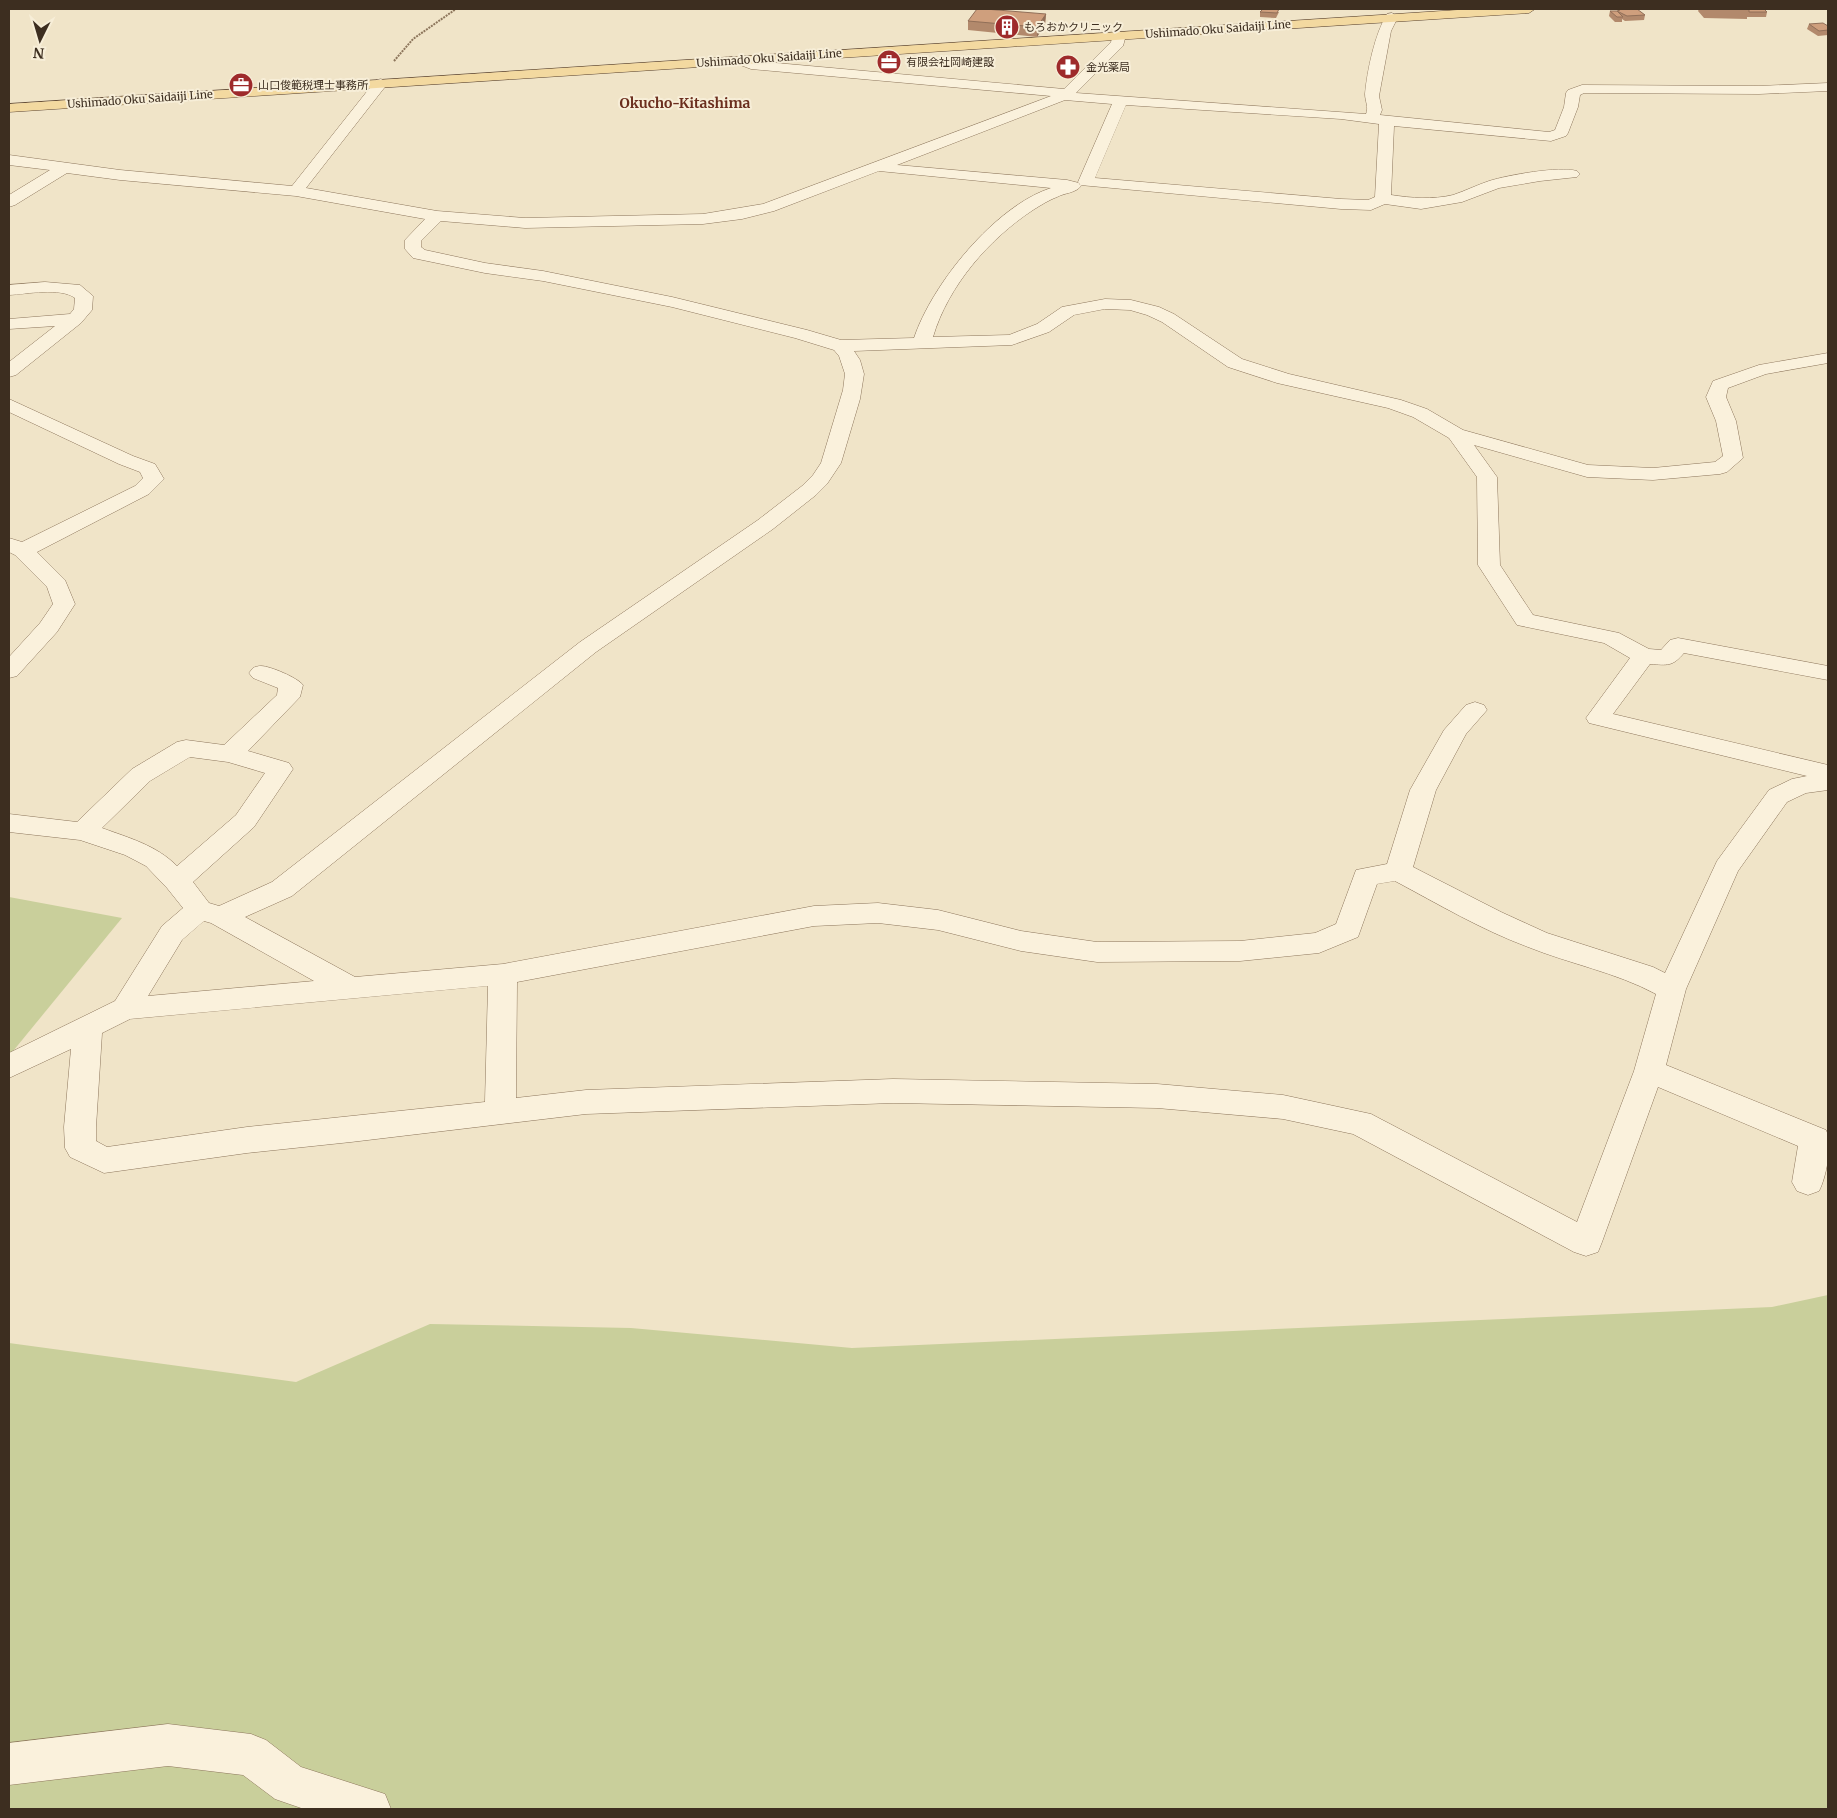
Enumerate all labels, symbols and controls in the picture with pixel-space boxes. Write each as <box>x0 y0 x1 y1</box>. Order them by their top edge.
building icon: もろおかクリニック <box>994 14 1020 40</box>
north arrow <box>15 15 65 65</box>
street label: Ushimado Oku Saidaiji Line <box>1145 17 1291 41</box>
place label: もろおかクリニック <box>1024 20 1123 34</box>
text: N <box>33 44 45 62</box>
street label: Ushimado Oku Saidaiji Line <box>696 46 842 70</box>
office icon: 有限会社岡崎建設 <box>876 49 902 75</box>
pharmacy icon: 金光薬局 <box>1055 54 1081 80</box>
place label: 有限会社岡崎建設 <box>906 55 994 69</box>
place label: 金光薬局 <box>1086 60 1130 74</box>
office icon: 山口俊範税理士事務所 <box>228 72 254 98</box>
place label: 山口俊範税理士事務所 <box>258 78 369 92</box>
street label: Ushimado Oku Saidaiji Line <box>67 87 213 111</box>
district label: Okucho-Kitashima <box>620 94 751 112</box>

